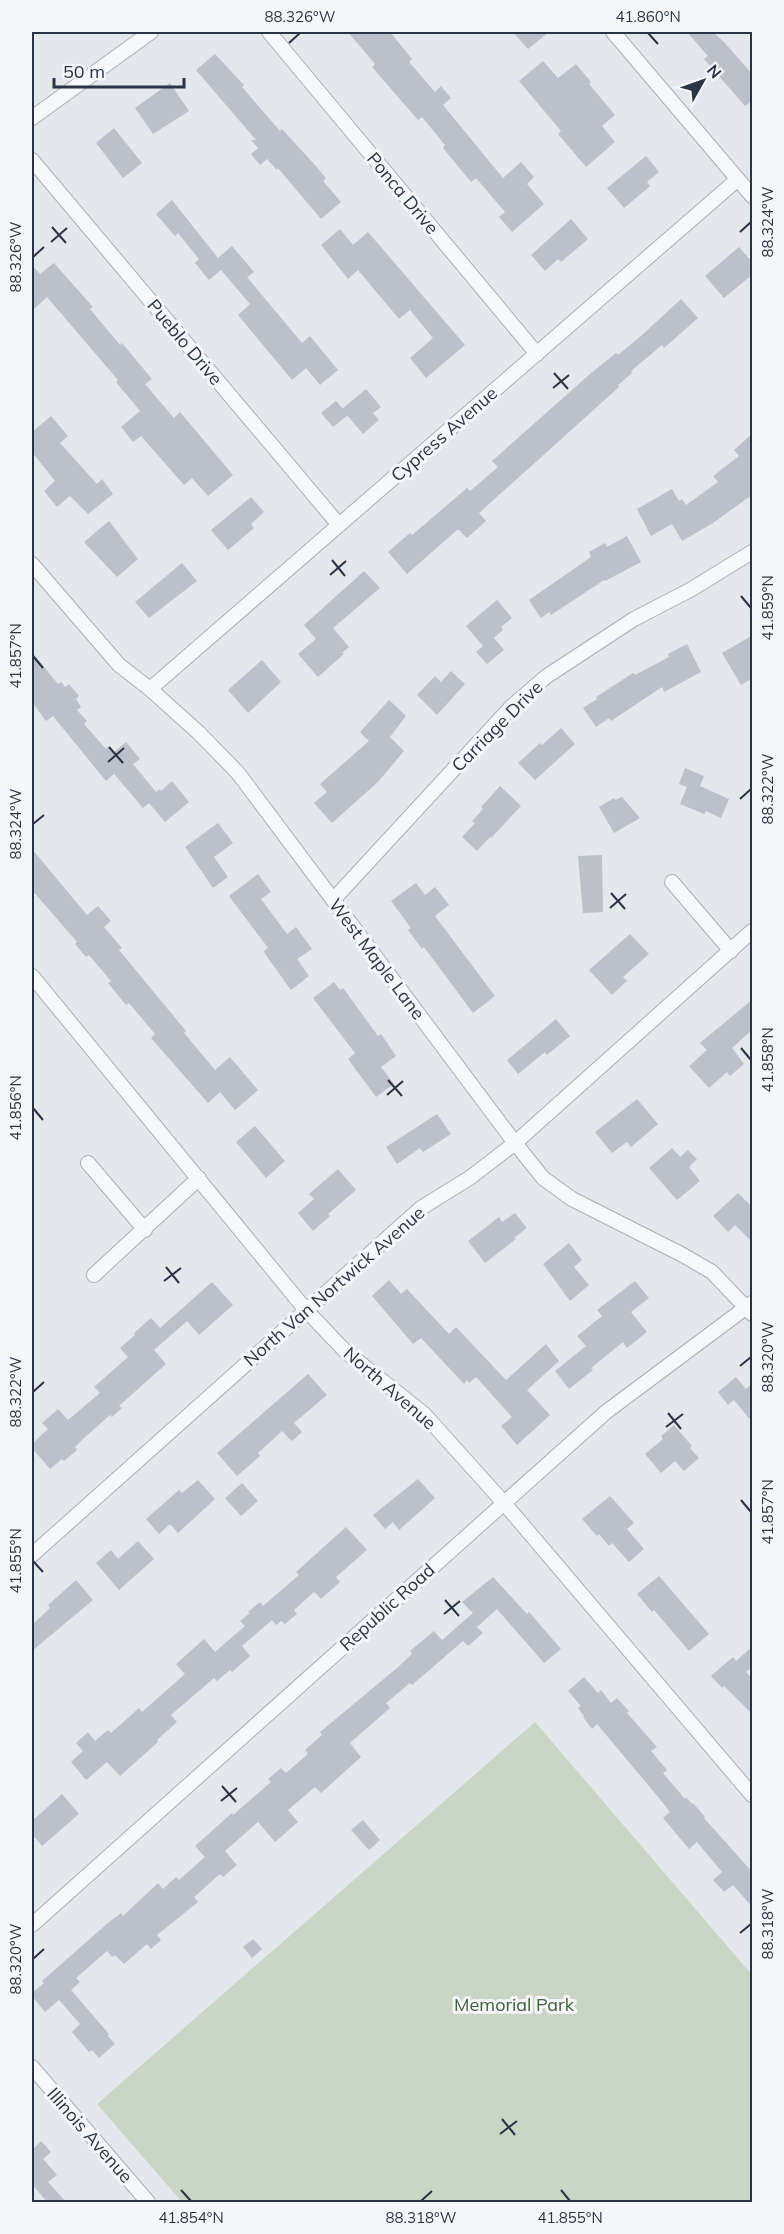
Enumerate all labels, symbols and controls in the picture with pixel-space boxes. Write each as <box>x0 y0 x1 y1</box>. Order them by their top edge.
text: 88.326°W <box>265 7 336 26</box>
text: 41.860°N <box>615 7 681 26</box>
scale bar <box>54 51 184 89</box>
north arrow <box>673 51 733 111</box>
text: 50 m <box>63 60 105 83</box>
text: N <box>703 60 726 82</box>
street label: Ponca Drive <box>362 147 444 239</box>
text: 88.324°W <box>758 186 777 257</box>
text: 88.326°W <box>6 221 25 292</box>
street label: Pueblo Drive <box>142 294 228 390</box>
street label: Cypress Avenue <box>386 381 502 487</box>
text: 41.859°N <box>758 575 777 641</box>
text: 41.857°N <box>6 623 25 689</box>
street label: Carriage Drive <box>447 676 547 776</box>
text: 88.322°W <box>758 753 777 824</box>
text: 88.324°W <box>6 788 25 859</box>
street label: West Maple Lane <box>324 894 430 1024</box>
text: 41.858°N <box>758 1027 777 1093</box>
text: 41.856°N <box>6 1075 25 1141</box>
street label: North Van Nortwick Avenue <box>239 1201 429 1371</box>
text: 88.320°W <box>758 1321 777 1392</box>
street label: North Avenue <box>339 1342 441 1434</box>
text: 88.322°W <box>6 1356 25 1427</box>
text: 41.857°N <box>758 1479 777 1545</box>
text: 41.855°N <box>6 1528 25 1594</box>
street label: Republic Road <box>335 1558 439 1656</box>
text: 88.318°W <box>758 1888 777 1959</box>
text: 88.320°W <box>6 1923 25 1994</box>
park label: Memorial Park <box>454 1993 575 2016</box>
street label: Illinois Avenue <box>42 2083 138 2187</box>
text: 41.854°N <box>158 2208 224 2227</box>
text: 88.318°W <box>386 2208 457 2227</box>
text: 41.855°N <box>537 2208 603 2227</box>

